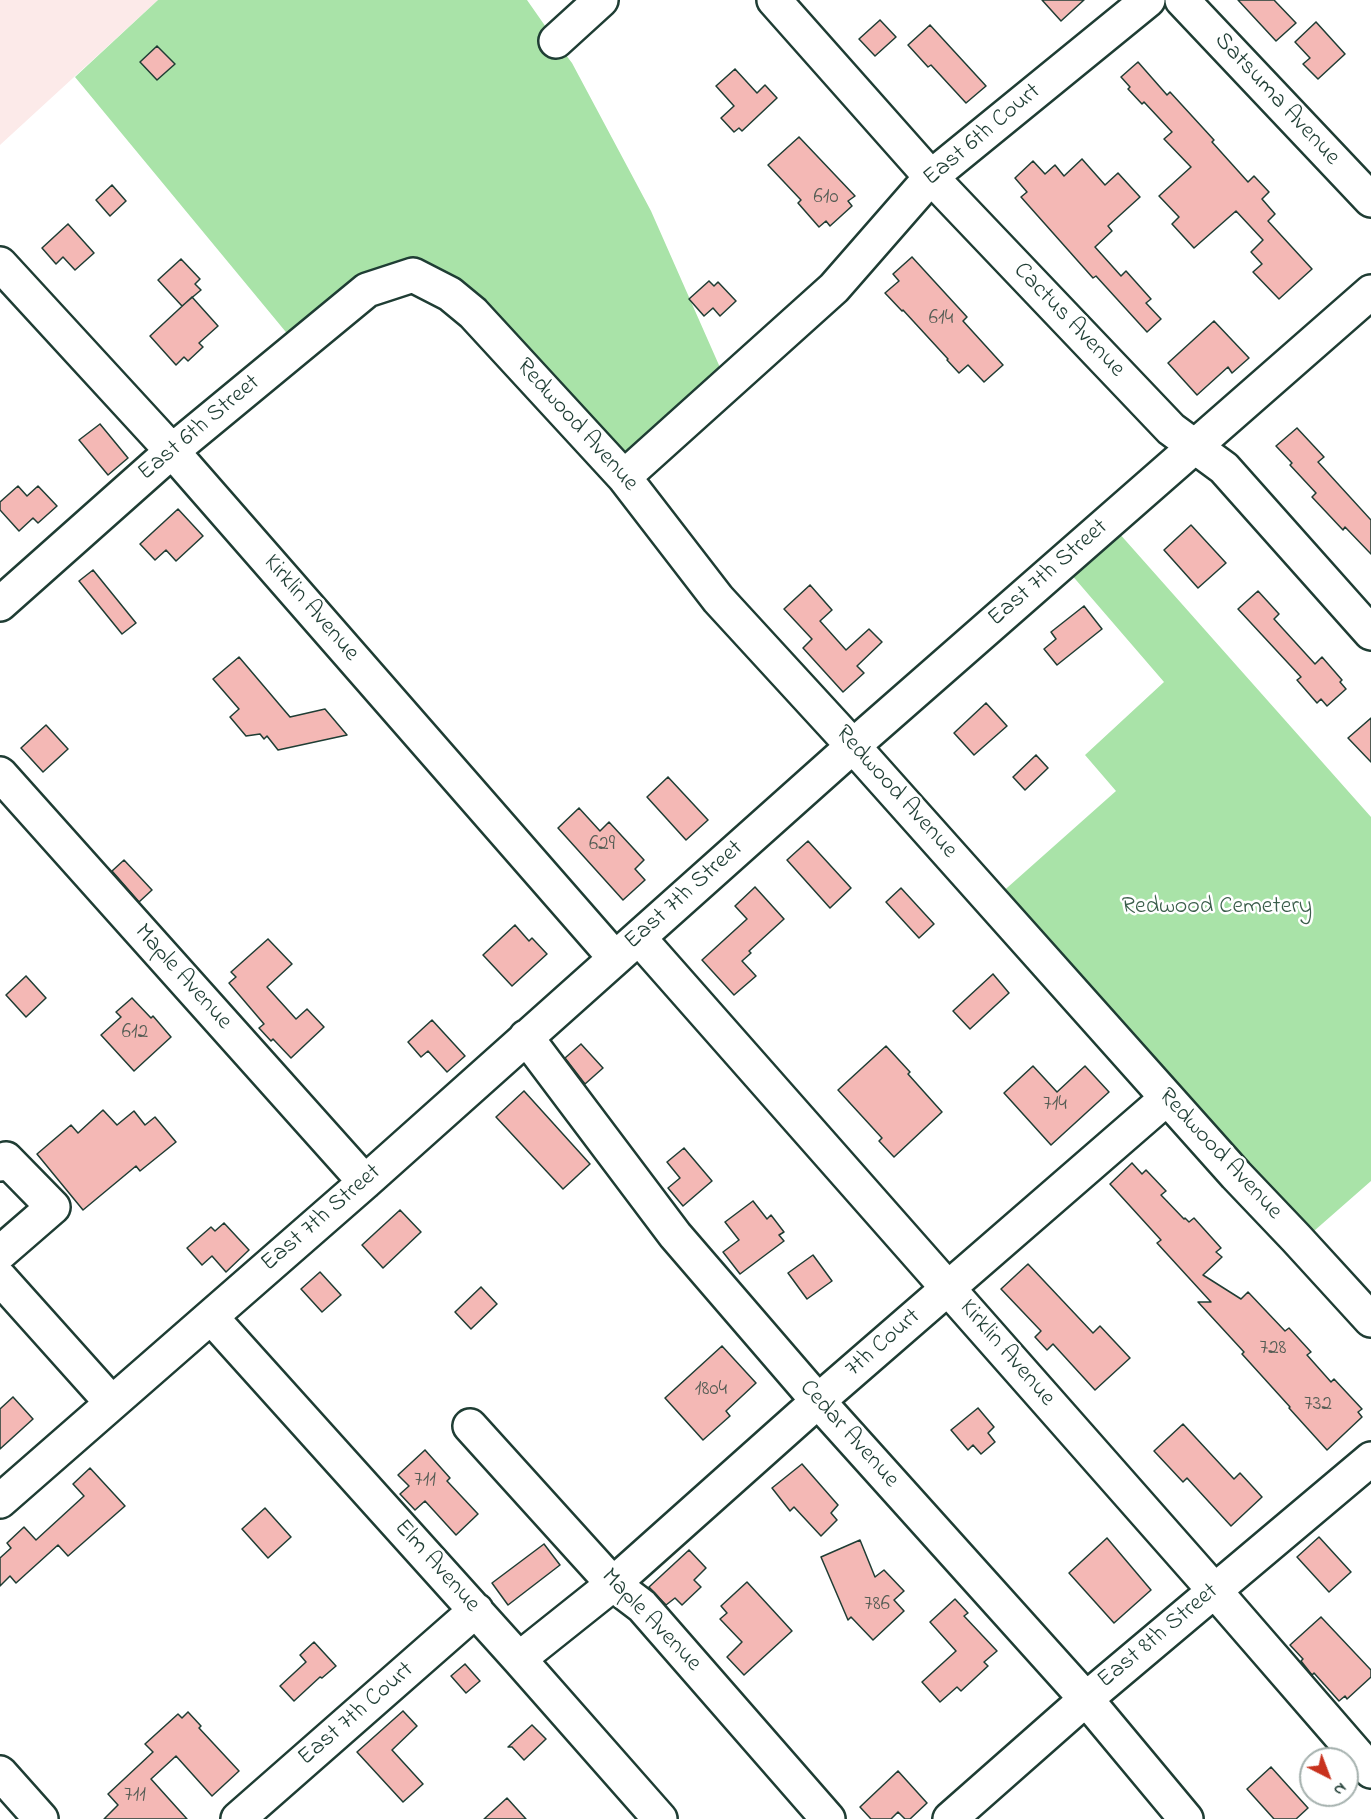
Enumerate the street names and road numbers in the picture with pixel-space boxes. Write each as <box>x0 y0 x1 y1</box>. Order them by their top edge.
street label: Satsuma Avenue <box>1207 27 1345 173</box>
street label: East 6th Court <box>918 78 1048 194</box>
street label: Cactus Avenue <box>1006 258 1130 384</box>
street label: Redwood Avenue <box>509 353 643 499</box>
street label: East 6th Street <box>133 370 267 488</box>
street label: East 7th Street <box>983 514 1115 634</box>
street label: Kirklin Avenue <box>256 550 364 668</box>
street label: Redwood Avenue <box>828 720 962 866</box>
street label: East 7th Street <box>620 835 750 957</box>
street label: Maple Avenue <box>127 919 237 1037</box>
street label: Redwood Avenue <box>1151 1083 1287 1227</box>
street label: East 7th Street <box>256 1159 388 1279</box>
street label: Kirklin Avenue <box>952 1295 1060 1413</box>
street label: 7th Court <box>841 1304 927 1384</box>
street label: Cedar Avenue <box>792 1375 904 1495</box>
street label: Elm Avenue <box>387 1515 485 1619</box>
street label: Maple Avenue <box>594 1563 706 1679</box>
street label: East 8th Street <box>1093 1578 1225 1696</box>
street label: East 7th Court <box>293 1657 421 1773</box>

